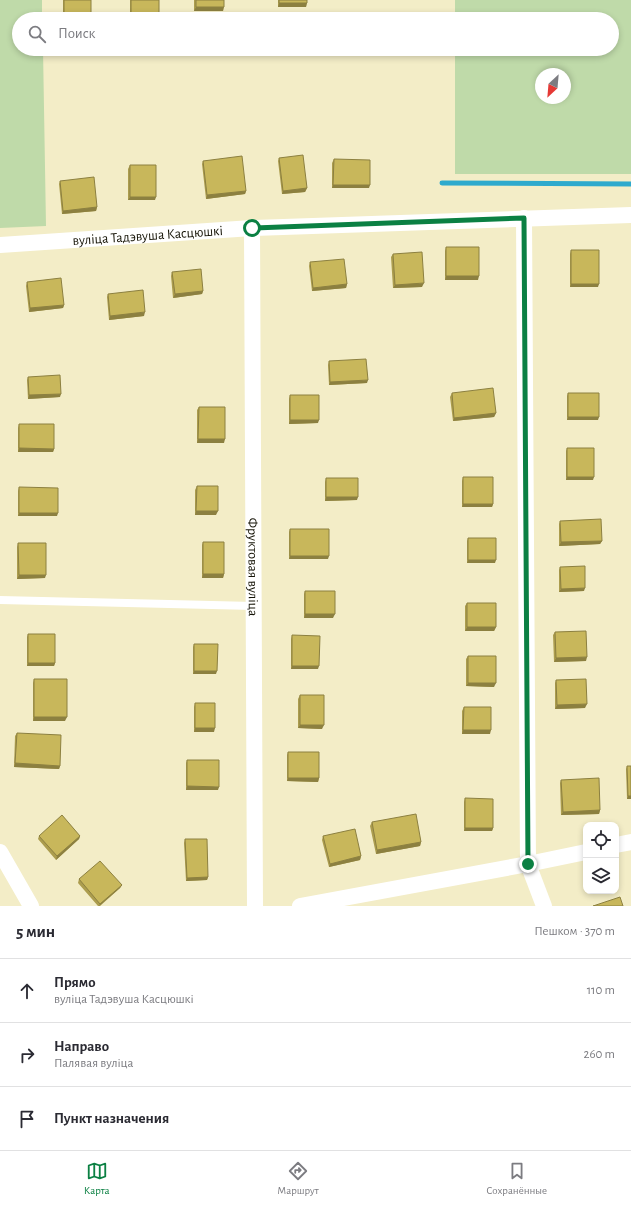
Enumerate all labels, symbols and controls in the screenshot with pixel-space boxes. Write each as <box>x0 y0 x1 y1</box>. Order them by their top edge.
search box <box>12 12 619 56</box>
icon: search <box>26 23 48 45</box>
text: Поиск <box>58 26 96 41</box>
north arrow <box>535 68 571 104</box>
route start <box>243 219 261 237</box>
street label: вуліца Тадэвуша Касцюшкі <box>72 224 223 248</box>
street label: Фруктовая вуліца <box>245 518 260 617</box>
map controls <box>583 822 619 894</box>
button: locate <box>583 822 619 858</box>
route end <box>519 855 537 873</box>
button: layers <box>583 858 619 894</box>
text: 5 мин <box>16 923 55 940</box>
text: Пешком · 370 m <box>534 925 615 938</box>
text: Прямо <box>54 975 96 990</box>
icon: ahead <box>16 980 38 1002</box>
text: 110 m <box>587 984 615 997</box>
text: вуліца Тадэвуша Касцюшкі <box>54 993 194 1006</box>
text: Направо <box>54 1039 109 1054</box>
icon: right <box>16 1044 38 1066</box>
text: 260 m <box>584 1048 615 1061</box>
text: Палявая вуліца <box>54 1057 133 1070</box>
icon: arrive <box>16 1108 38 1130</box>
text: Пункт назначения <box>54 1111 169 1126</box>
tab: Карта <box>84 1160 110 1197</box>
tab: Маршрут <box>277 1160 319 1197</box>
tab: Сохранённые <box>486 1160 547 1197</box>

